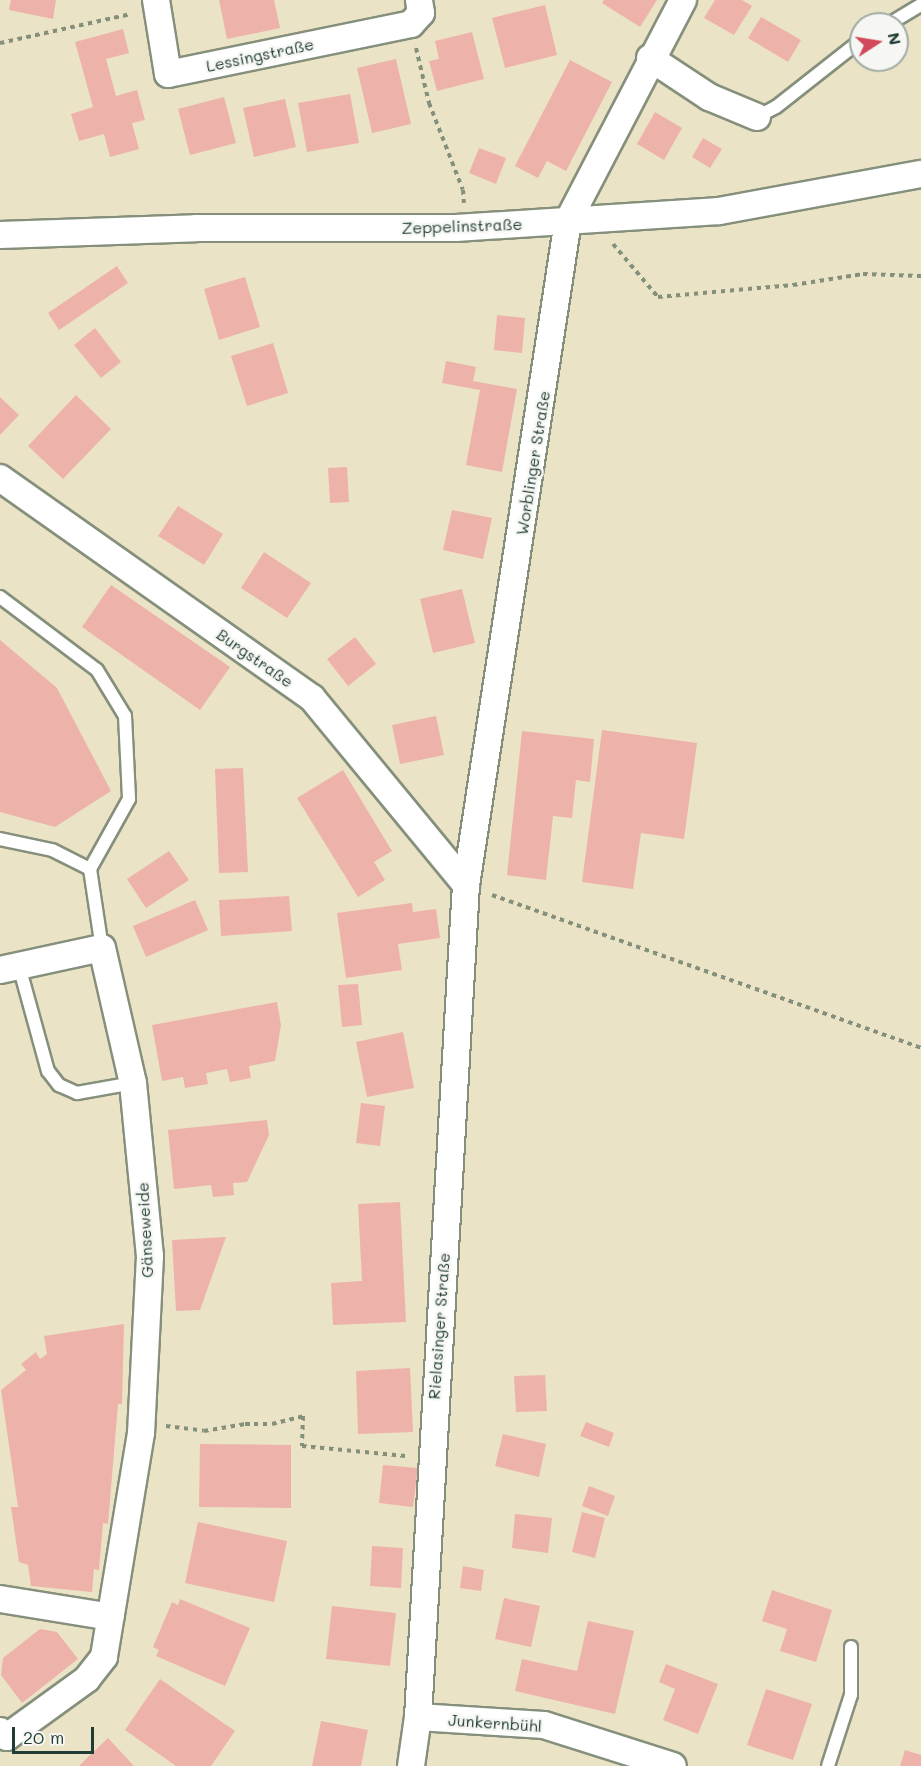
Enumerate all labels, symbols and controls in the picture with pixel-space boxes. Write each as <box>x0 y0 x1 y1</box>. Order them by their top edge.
north arrow <box>849 12 909 72</box>
text: N <box>884 30 907 47</box>
street label: Lessingstraße <box>204 34 316 76</box>
street label: Zeppelinstraße <box>401 214 523 238</box>
street label: Worblinger Straße <box>512 389 554 537</box>
street label: Burgstraße <box>213 625 297 691</box>
street label: Gänseweide <box>133 1182 157 1278</box>
street label: Rielasinger Straße <box>424 1252 454 1400</box>
street label: Junkernbühl <box>448 1710 542 1736</box>
scale bar <box>15 1715 98 1753</box>
text: 20 m <box>23 1725 64 1749</box>

